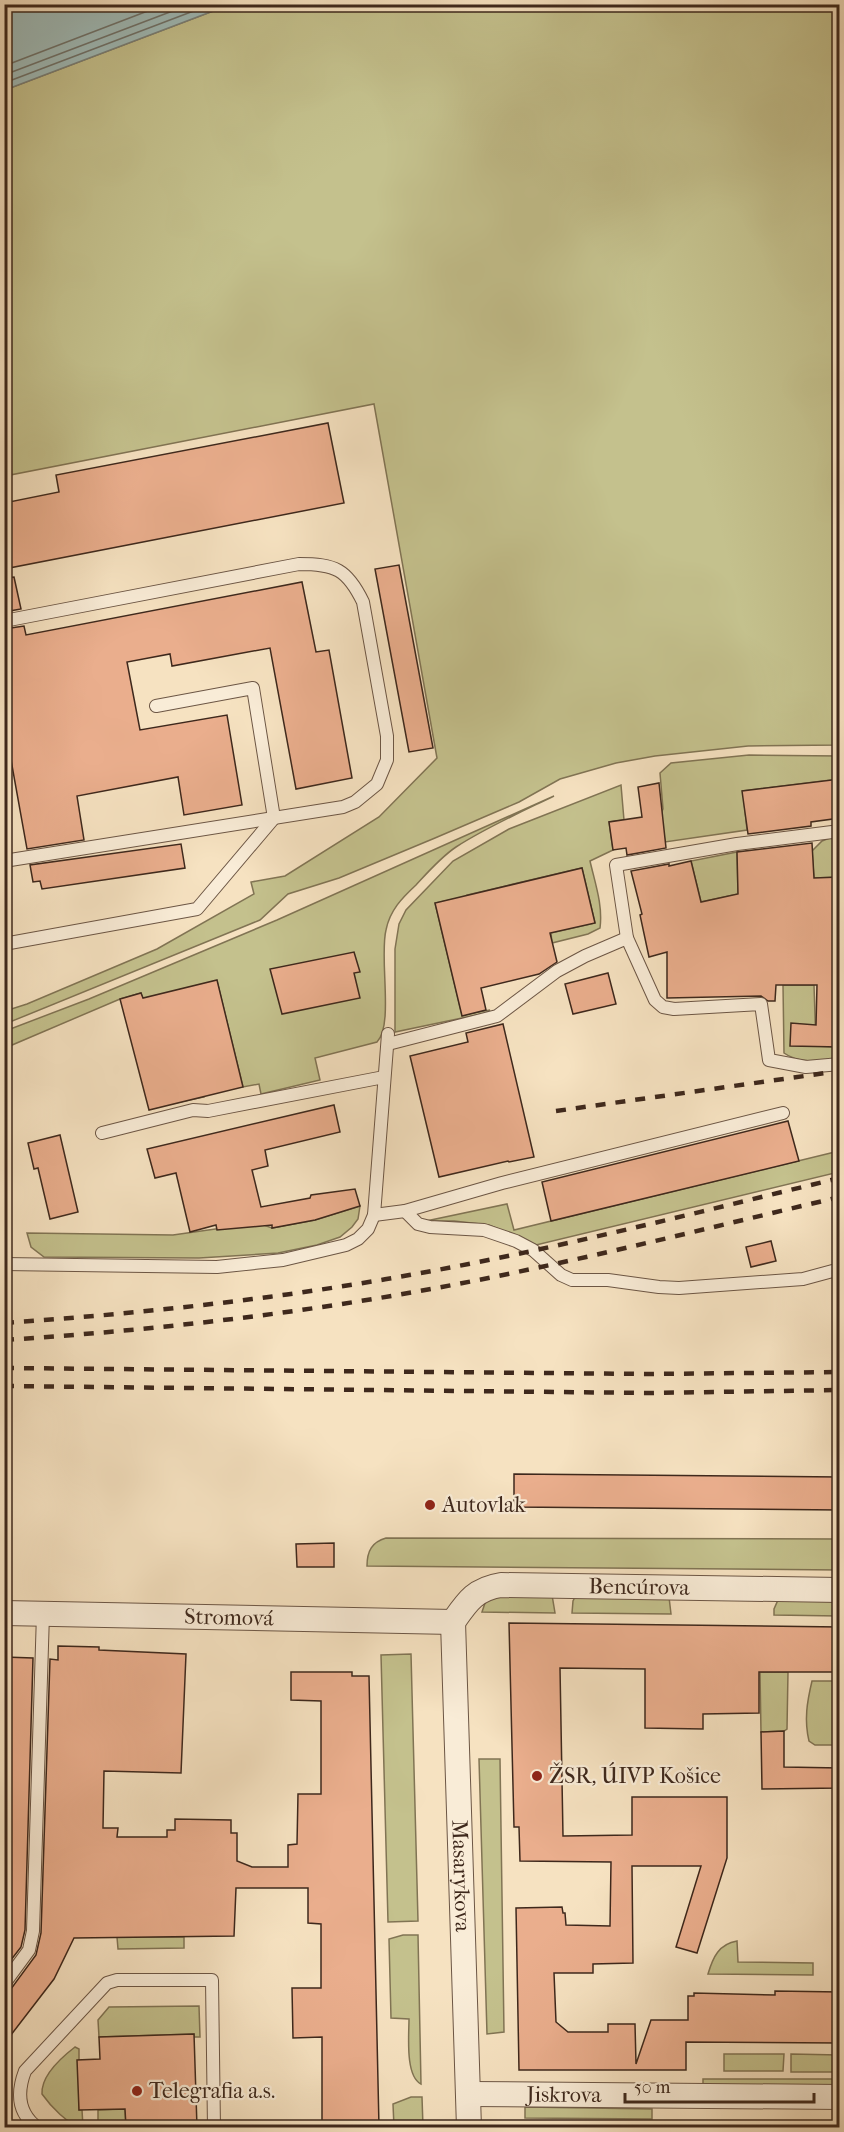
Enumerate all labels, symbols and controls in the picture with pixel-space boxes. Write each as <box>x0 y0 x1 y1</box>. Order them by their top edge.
place label: Autovlak <box>441 1492 526 1518</box>
marker: Autovlak <box>423 1498 437 1512</box>
street label: Bencúrova <box>588 1573 691 1601</box>
street label: Stromová <box>184 1604 275 1631</box>
place label: ŽSR, ÚIVP Košice <box>549 1762 721 1789</box>
marker: ŽSR, ÚIVP Košice <box>530 1769 544 1783</box>
street label: Masarykova <box>446 1819 476 1933</box>
scale bar <box>625 2066 814 2104</box>
text: 50 m <box>634 2077 671 2098</box>
place label: Telegrafia a.s. <box>149 2078 275 2104</box>
street label: Jiskrova <box>524 2081 602 2108</box>
marker: Telegrafia a.s. <box>130 2084 144 2098</box>

